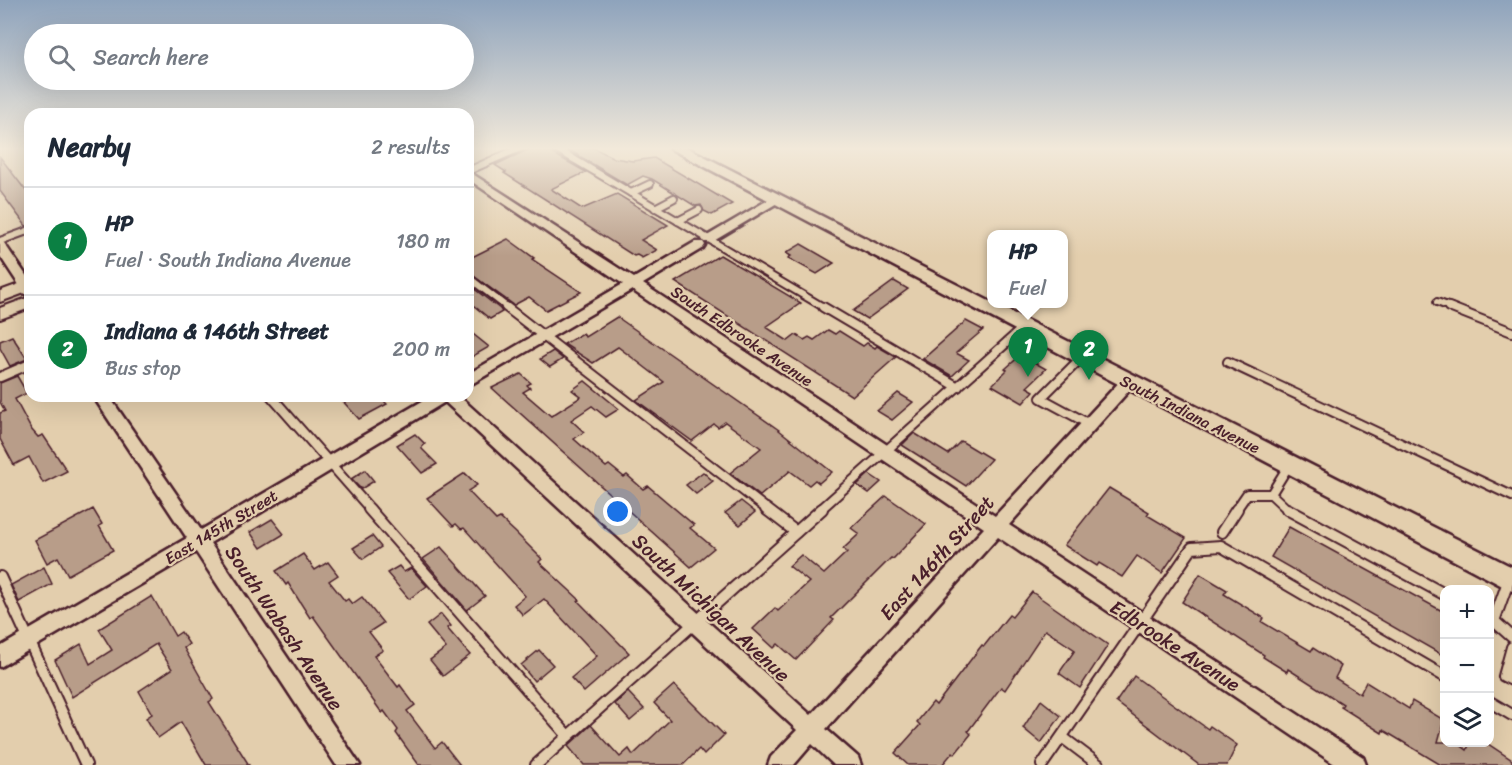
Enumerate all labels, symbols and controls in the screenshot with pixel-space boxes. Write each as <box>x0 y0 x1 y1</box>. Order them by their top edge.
search box <box>24 24 474 90</box>
text: Search here <box>93 38 209 77</box>
icon: search <box>45 41 78 74</box>
text: Nearby <box>48 124 130 170</box>
text: 2 results <box>371 130 450 165</box>
text: HP <box>105 204 134 243</box>
text: 1 <box>63 224 72 259</box>
text: 180 m <box>396 224 450 259</box>
popup <box>987 230 1068 308</box>
text: HP <box>1009 232 1037 271</box>
text: Fuel · South Indiana Avenue <box>105 243 351 278</box>
text: Fuel <box>1009 271 1046 306</box>
street label: South Edbrooke Avenue <box>665 277 819 395</box>
text: Indiana & 146th Street <box>105 312 329 351</box>
pin: 1 <box>1008 328 1048 377</box>
pin: 2 <box>1070 330 1108 380</box>
text: 2 <box>62 332 73 367</box>
text: 200 m <box>393 332 450 367</box>
text: Bus stop <box>105 351 181 386</box>
street label: South Indiana Avenue <box>1115 366 1265 462</box>
street label: East 145th Street <box>159 482 283 572</box>
street label: East 146th Street <box>871 487 1003 629</box>
your location <box>603 497 632 526</box>
street label: South Michigan Avenue <box>624 525 798 691</box>
street label: South Wabash Avenue <box>215 538 353 718</box>
map controls <box>1440 585 1494 747</box>
button: + <box>1440 585 1494 639</box>
street label: Edbrooke Avenue <box>1102 590 1248 702</box>
button: − <box>1440 639 1494 693</box>
button: layers <box>1440 693 1494 747</box>

